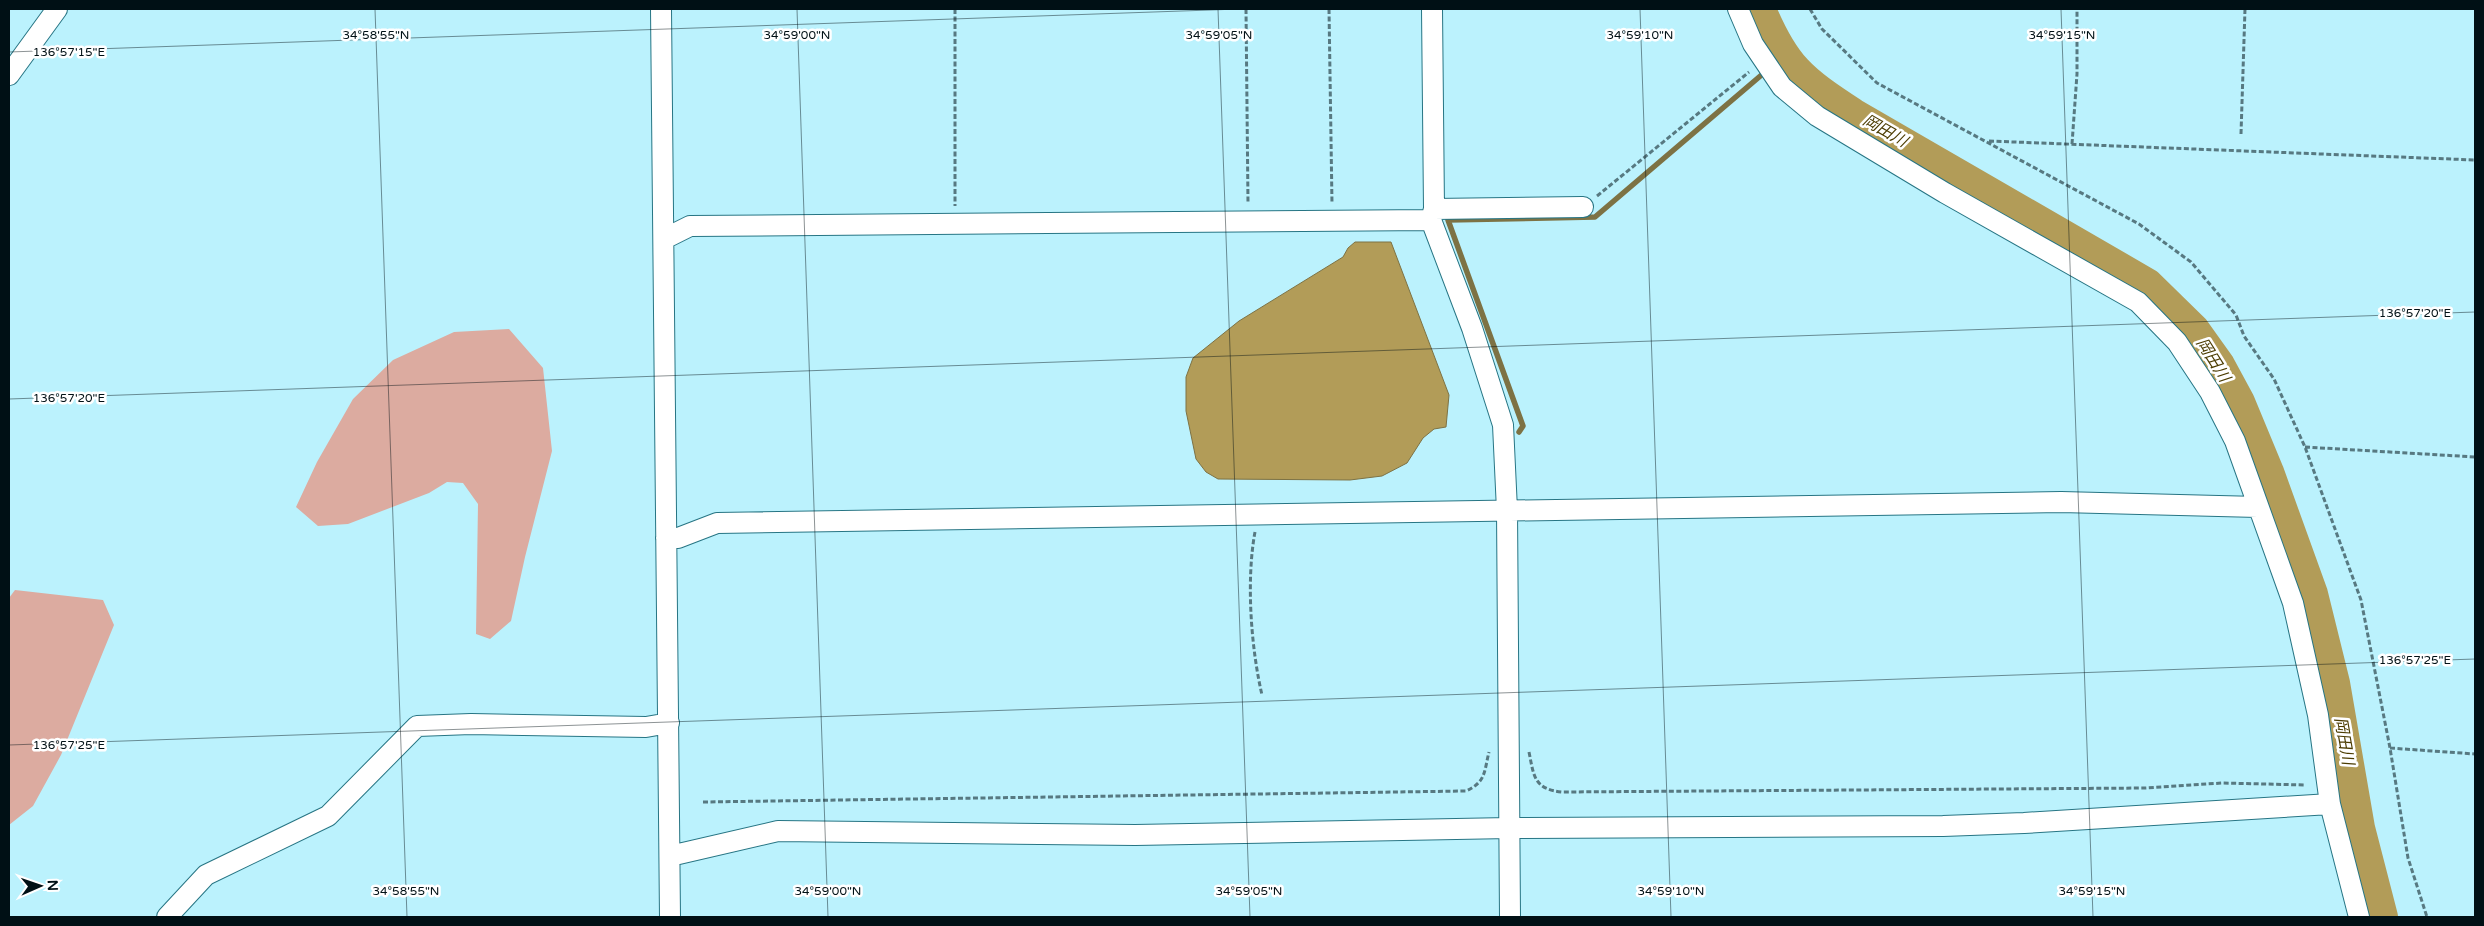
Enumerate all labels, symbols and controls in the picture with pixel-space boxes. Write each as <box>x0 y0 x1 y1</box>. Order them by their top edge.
text: 34°58'55"N <box>343 28 410 42</box>
text: 34°59'00"N <box>764 28 831 42</box>
text: 34°59'05"N <box>1186 28 1253 42</box>
text: 34°59'10"N <box>1607 28 1674 42</box>
text: 34°59'15"N <box>2029 28 2096 42</box>
text: 136°57'15"E <box>33 45 106 59</box>
water label: 岡田川 <box>1859 110 1913 153</box>
text: 136°57'20"E <box>2379 306 2452 320</box>
water label: 岡田川 <box>2192 334 2235 387</box>
text: 136°57'20"E <box>33 391 106 405</box>
text: 136°57'25"E <box>2379 653 2452 667</box>
water label: 岡田川 <box>2330 716 2358 768</box>
text: 136°57'25"E <box>33 738 106 752</box>
north arrow <box>15 861 65 911</box>
text: N <box>44 880 61 891</box>
text: 34°58'55"N <box>373 884 440 898</box>
text: 34°59'00"N <box>795 884 862 898</box>
text: 34°59'05"N <box>1216 884 1283 898</box>
text: 34°59'10"N <box>1638 884 1705 898</box>
text: 34°59'15"N <box>2059 884 2126 898</box>

